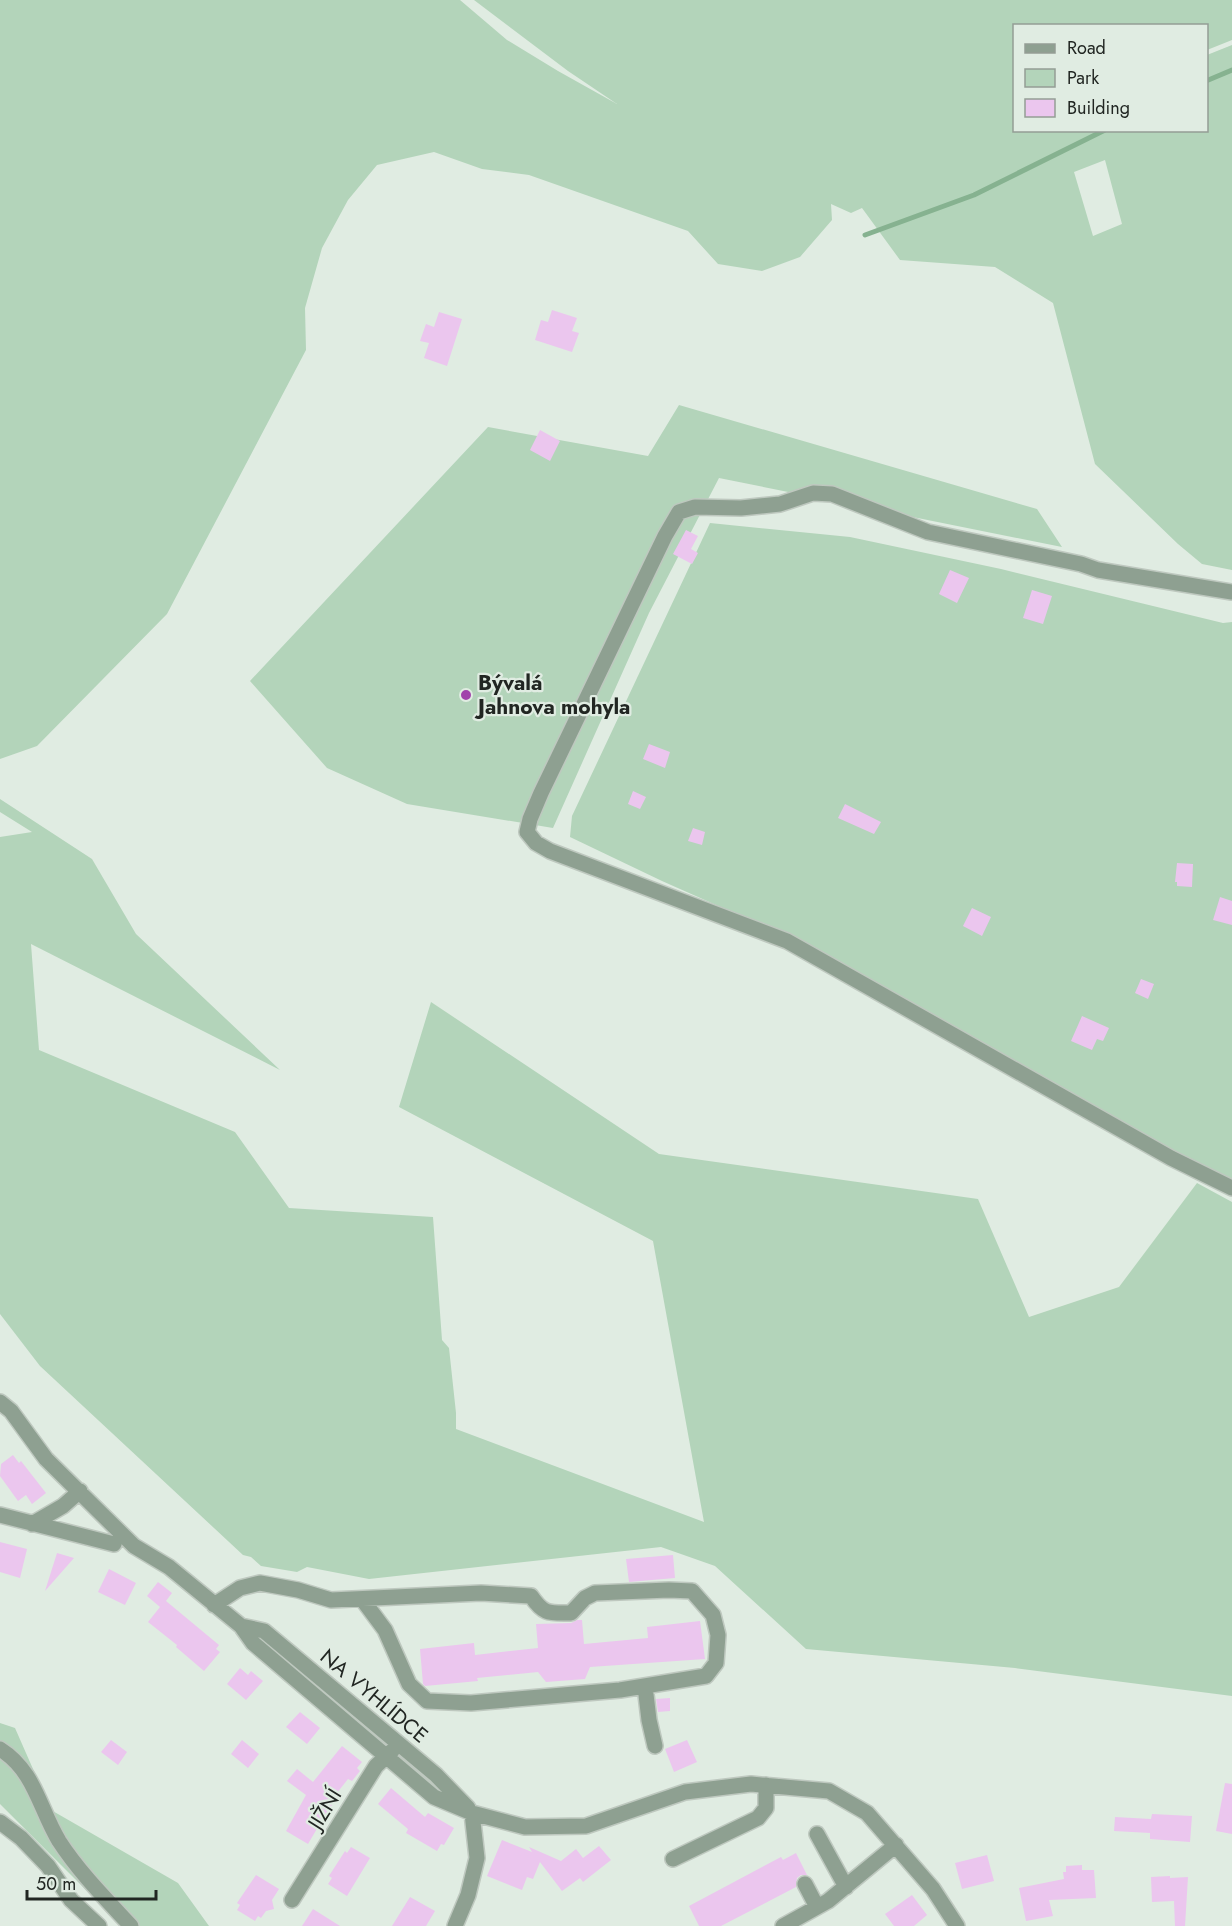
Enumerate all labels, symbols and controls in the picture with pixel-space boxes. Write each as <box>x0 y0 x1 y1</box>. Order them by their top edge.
legend <box>1013 24 1208 132</box>
text: Road <box>1067 35 1106 61</box>
text: Park <box>1067 65 1099 91</box>
text: Building <box>1067 95 1130 121</box>
place label: Bývalá Jahnova mohyla <box>474 668 630 722</box>
marker: Bývalá Jahnova mohyla <box>459 688 473 702</box>
street label: NA VYHLÍDCE <box>314 1642 434 1750</box>
street label: JIŽNÍ <box>299 1782 350 1838</box>
scale bar <box>27 1863 156 1901</box>
text: 50 m <box>36 1871 76 1897</box>

